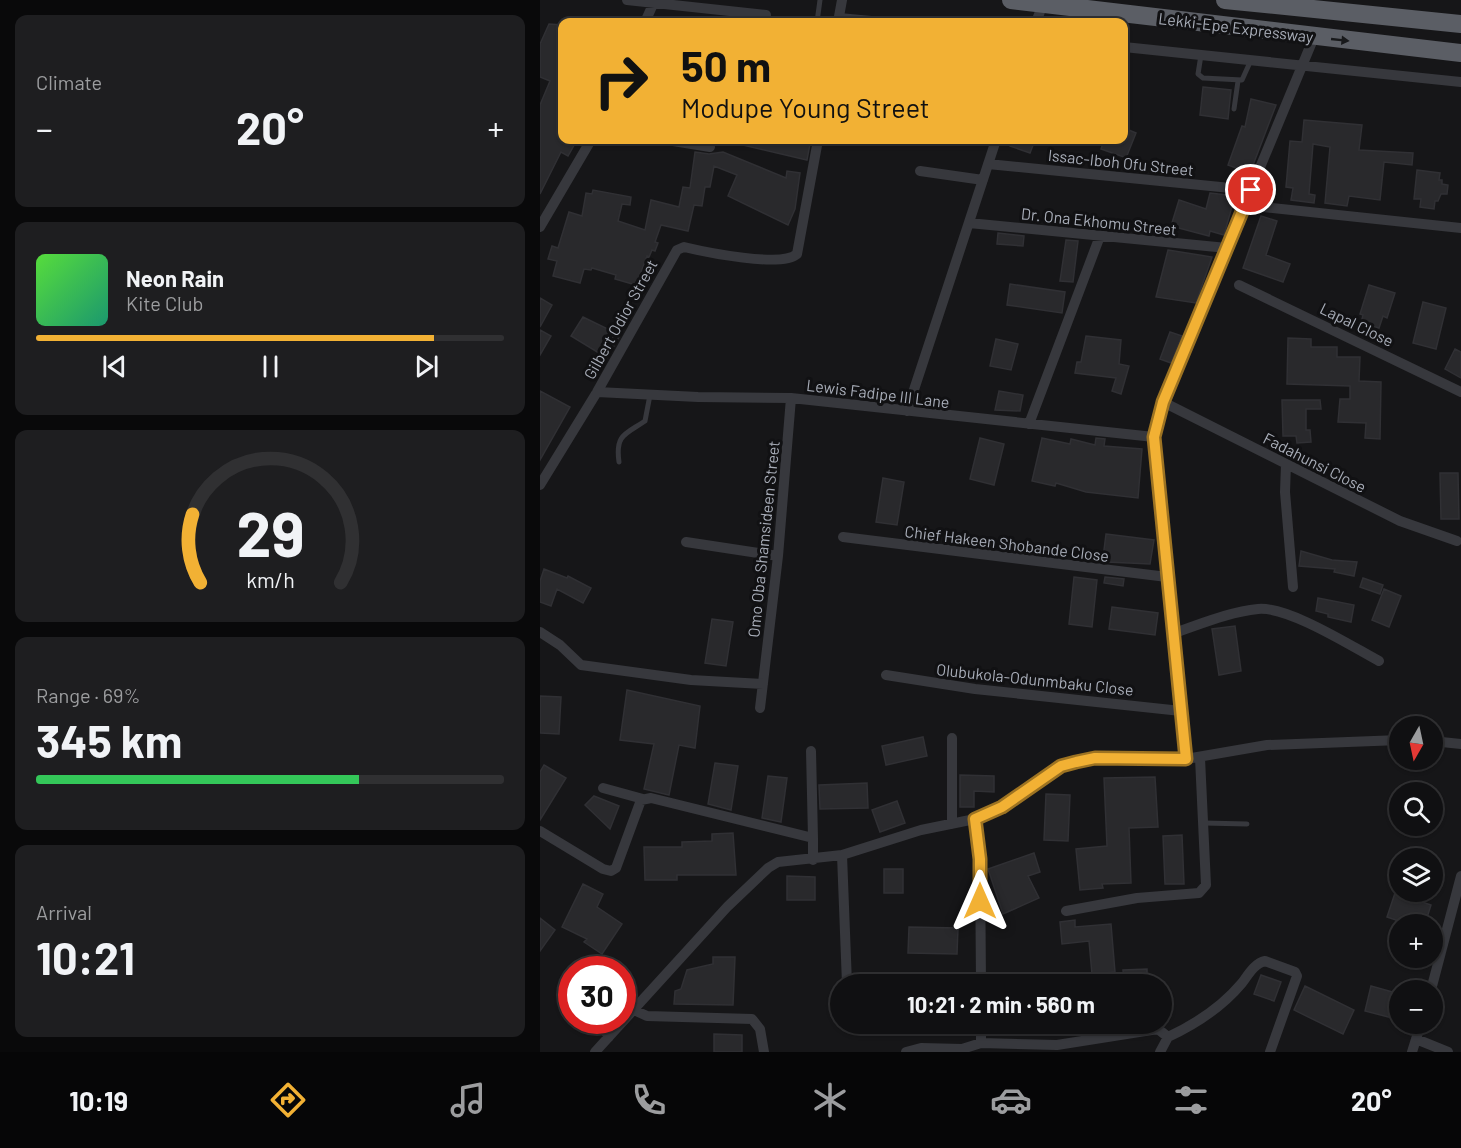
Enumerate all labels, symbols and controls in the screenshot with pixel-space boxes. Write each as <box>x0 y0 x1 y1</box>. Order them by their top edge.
street label: Lekki-Epe Expressway <box>1157 8 1315 46</box>
one-way arrow <box>1331 35 1350 45</box>
text: 50 m <box>681 40 771 90</box>
icon: right <box>582 42 660 120</box>
text: Climate <box>36 70 102 94</box>
text: Modupe Young Street <box>681 91 930 123</box>
text: 20° <box>236 100 304 154</box>
text: − <box>36 108 53 148</box>
text: + <box>488 108 504 148</box>
street label: Issac-Iboh Ofu Street <box>1047 145 1195 179</box>
pin <box>1225 164 1276 215</box>
icon: arrive <box>1234 173 1267 206</box>
street label: Dr. Ona Ekhomu Street <box>1020 203 1178 239</box>
street label: Gilbert Odior Street <box>579 256 661 382</box>
text: Neon Rain <box>126 265 224 291</box>
text: Kite Club <box>126 291 203 315</box>
street label: Lapal Close <box>1317 298 1397 350</box>
icon: previous <box>98 350 131 383</box>
icon: pause <box>254 350 287 383</box>
icon: next <box>410 350 443 383</box>
street label: Lewis Fadipe III Lane <box>805 375 951 411</box>
street label: Fadahunsi Close <box>1260 428 1370 496</box>
street label: Omo Oba Shamsideen Street <box>743 440 783 638</box>
text: 29 <box>236 495 304 569</box>
street label: Chief Hakeen Shobande Close <box>904 521 1110 565</box>
text: km/h <box>246 567 294 592</box>
street label: Olubukola-Odunmbaku Close <box>935 659 1135 699</box>
text: Range · 69% <box>36 683 140 707</box>
text: 345 km <box>36 713 182 767</box>
north arrow <box>1389 716 1443 770</box>
map controls <box>1389 716 1443 1034</box>
button: search <box>1389 782 1443 836</box>
button: layers <box>1389 848 1443 902</box>
position arrow <box>948 869 1012 933</box>
text: Arrival <box>36 900 92 924</box>
button: + <box>1389 914 1443 968</box>
text: 10:21 <box>36 930 135 984</box>
speed limit sign: 30 <box>558 956 636 1034</box>
button: − <box>1389 980 1443 1034</box>
text: 10:21 · 2 min · 560 m <box>907 991 1095 1017</box>
icon: directions <box>267 1079 309 1121</box>
icon: music <box>447 1079 489 1121</box>
icon: phone <box>628 1079 670 1121</box>
icon: climate <box>809 1079 851 1121</box>
icon: car <box>990 1079 1032 1121</box>
icon: filters <box>1170 1079 1212 1121</box>
text: 10:19 <box>69 1084 128 1116</box>
text: 20° <box>1351 1084 1392 1116</box>

